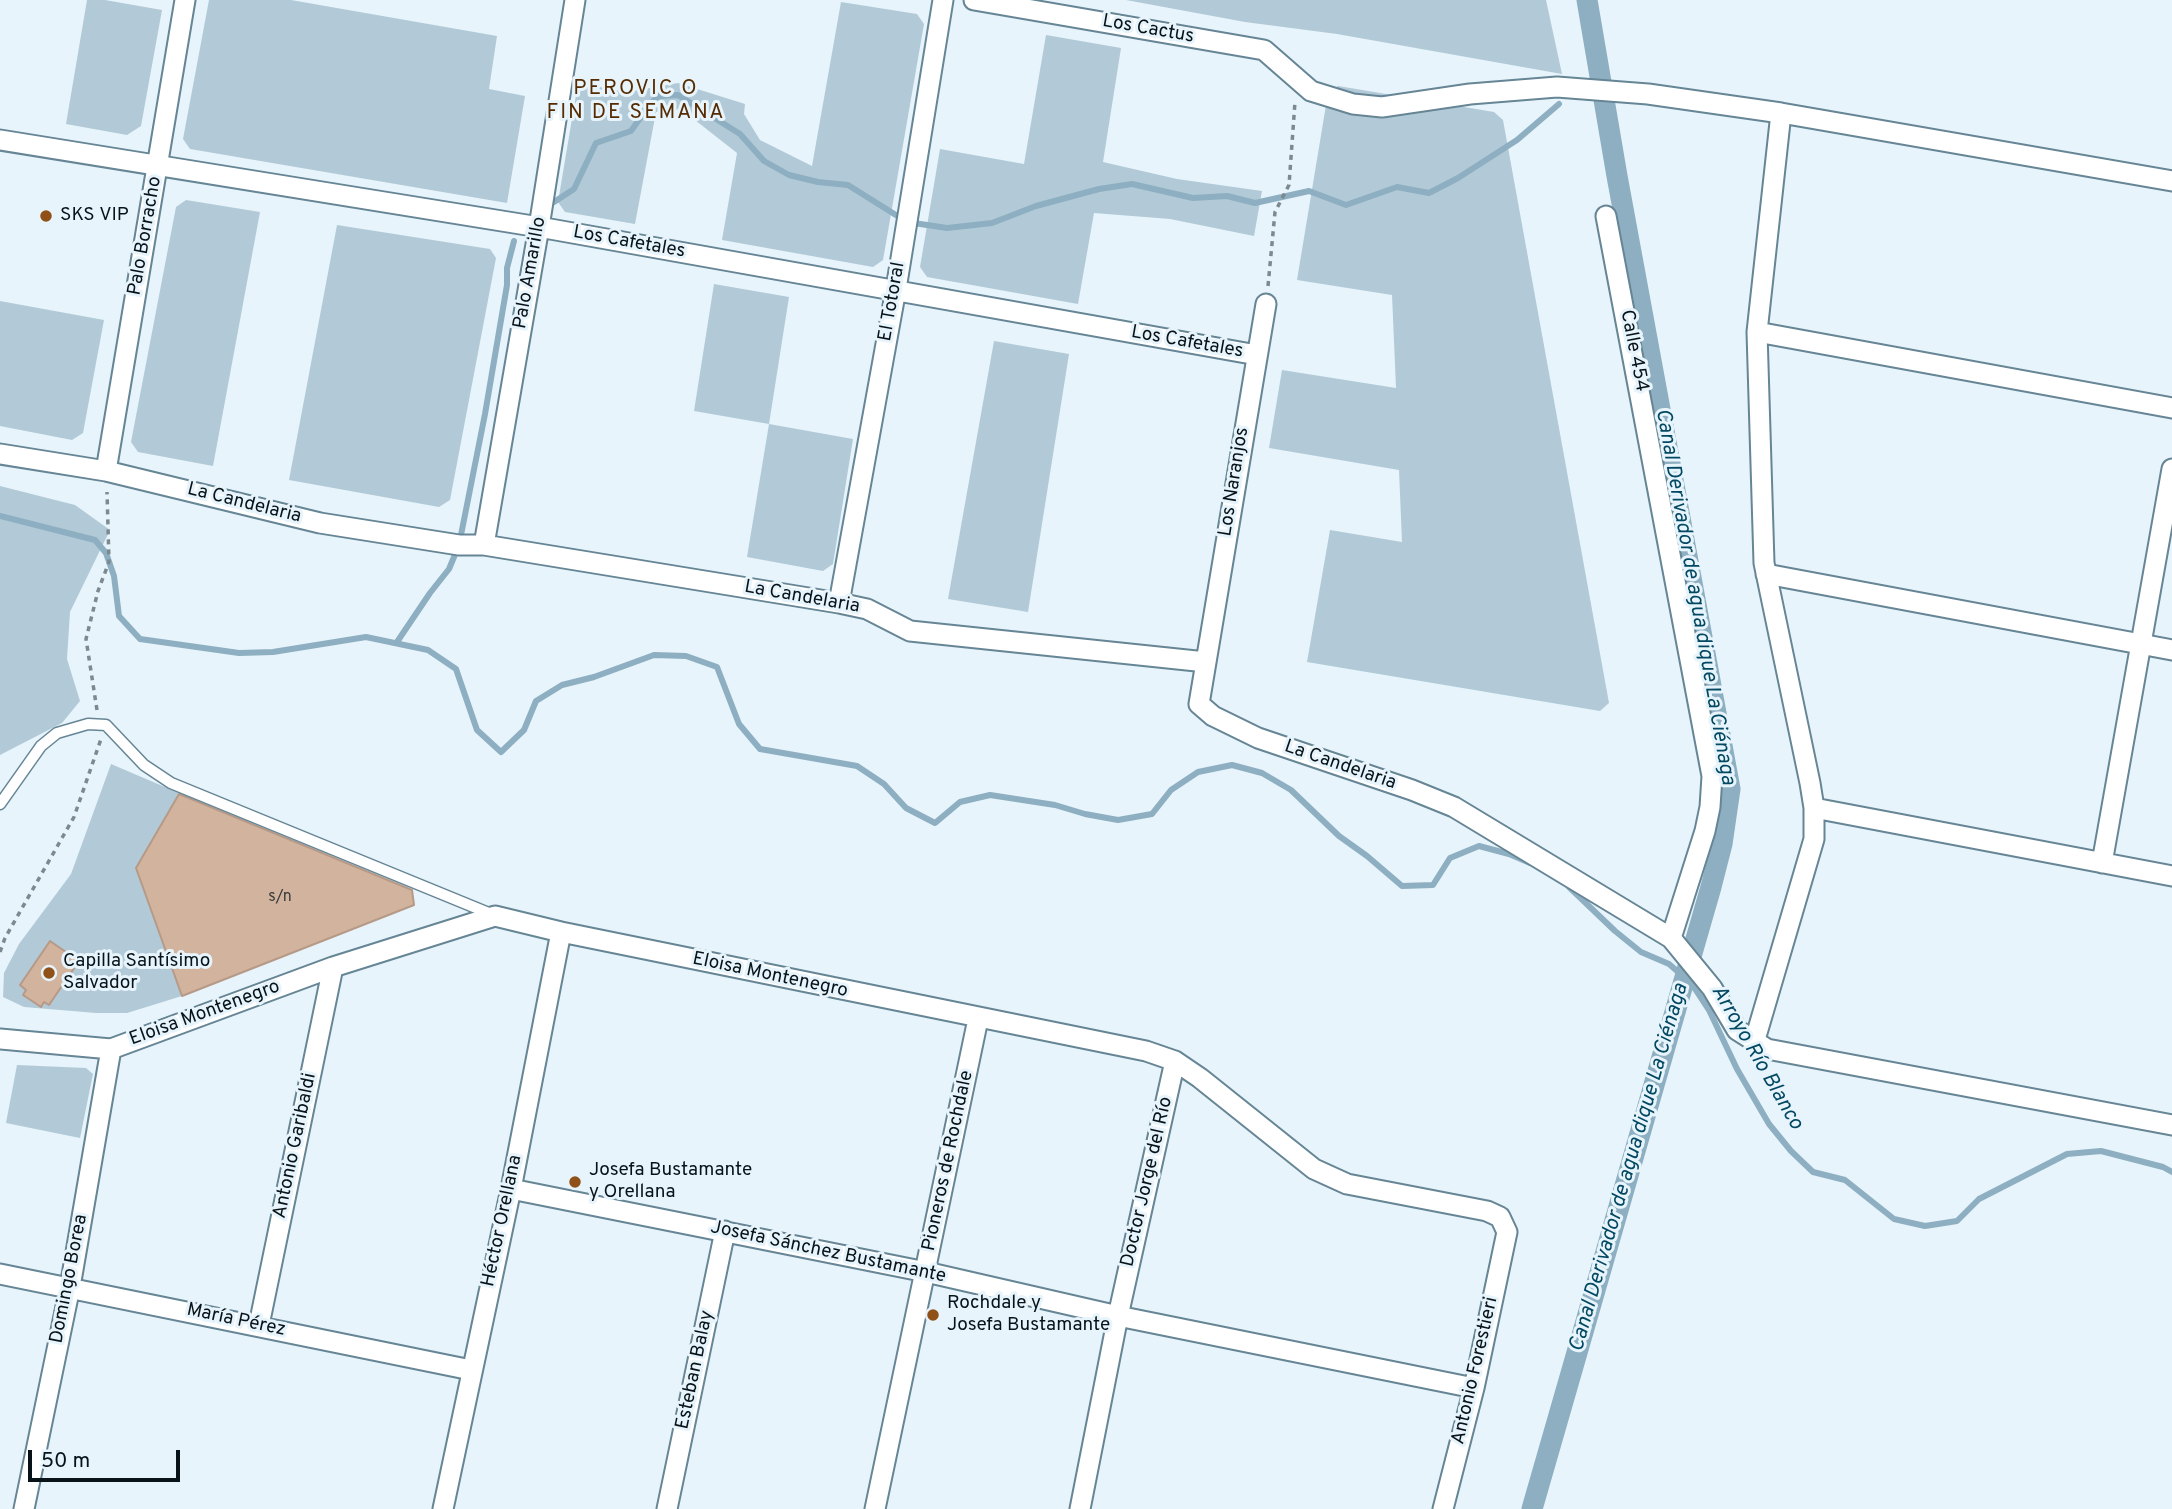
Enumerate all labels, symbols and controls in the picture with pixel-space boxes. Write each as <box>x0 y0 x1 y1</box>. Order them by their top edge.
street label: Los Cactus <box>1100 11 1196 49</box>
district label: PEROVIC O FIN DE SEMANA <box>548 77 724 127</box>
street label: Palo Borracho <box>124 175 168 297</box>
place label: SKS VIP <box>60 205 129 227</box>
marker: SKS VIP <box>38 208 54 224</box>
street label: Palo Amarillo <box>510 215 552 331</box>
street label: Los Cafetales <box>571 222 687 264</box>
street label: El Totoral <box>875 261 911 343</box>
street label: Calle 454 <box>1614 308 1652 394</box>
street label: Los Cafetales <box>1129 322 1245 364</box>
water label: Canal Derivador de agua dique La Ciénaga <box>1648 407 1740 787</box>
street label: Los Naranjos <box>1215 426 1255 538</box>
street label: La Candelaria <box>185 479 303 529</box>
street label: La Candelaria <box>742 577 862 619</box>
street label: La Candelaria <box>1281 736 1399 796</box>
house number: s/n <box>268 888 292 908</box>
street label: Eloisa Montenegro <box>690 948 850 1004</box>
place label: Capilla Santísimo Salvador <box>63 951 210 995</box>
marker: Capilla Santísimo Salvador <box>41 965 57 981</box>
street label: Eloisa Montenegro <box>127 976 283 1052</box>
water label: Canal Derivador de agua dique La Ciénaga <box>1565 981 1695 1355</box>
water label: Arroyo Río Blanco <box>1704 981 1808 1135</box>
street label: Pioneros de Rochdale <box>919 1069 979 1253</box>
street label: Antonio Garibaldi <box>269 1071 323 1221</box>
street label: Doctor Jorge del Río <box>1117 1095 1179 1269</box>
street label: Héctor Orellana <box>478 1153 528 1289</box>
place label: Josefa Bustamante y Orellana <box>589 1160 752 1204</box>
marker: Josefa Bustamante y Orellana <box>567 1174 583 1190</box>
street label: Domingo Borea <box>46 1213 94 1345</box>
street label: Josefa Sánchez Bustamante <box>708 1217 948 1289</box>
place label: Rochdale y Josefa Bustamante <box>947 1293 1110 1337</box>
street label: Antonio Forestieri <box>1448 1295 1504 1447</box>
street label: María Pérez <box>185 1299 287 1343</box>
marker: Rochdale y Josefa Bustamante <box>925 1307 941 1323</box>
street label: Esteban Balay <box>672 1308 720 1432</box>
scale bar <box>32 1436 184 1480</box>
text: 50 m <box>41 1448 90 1475</box>

